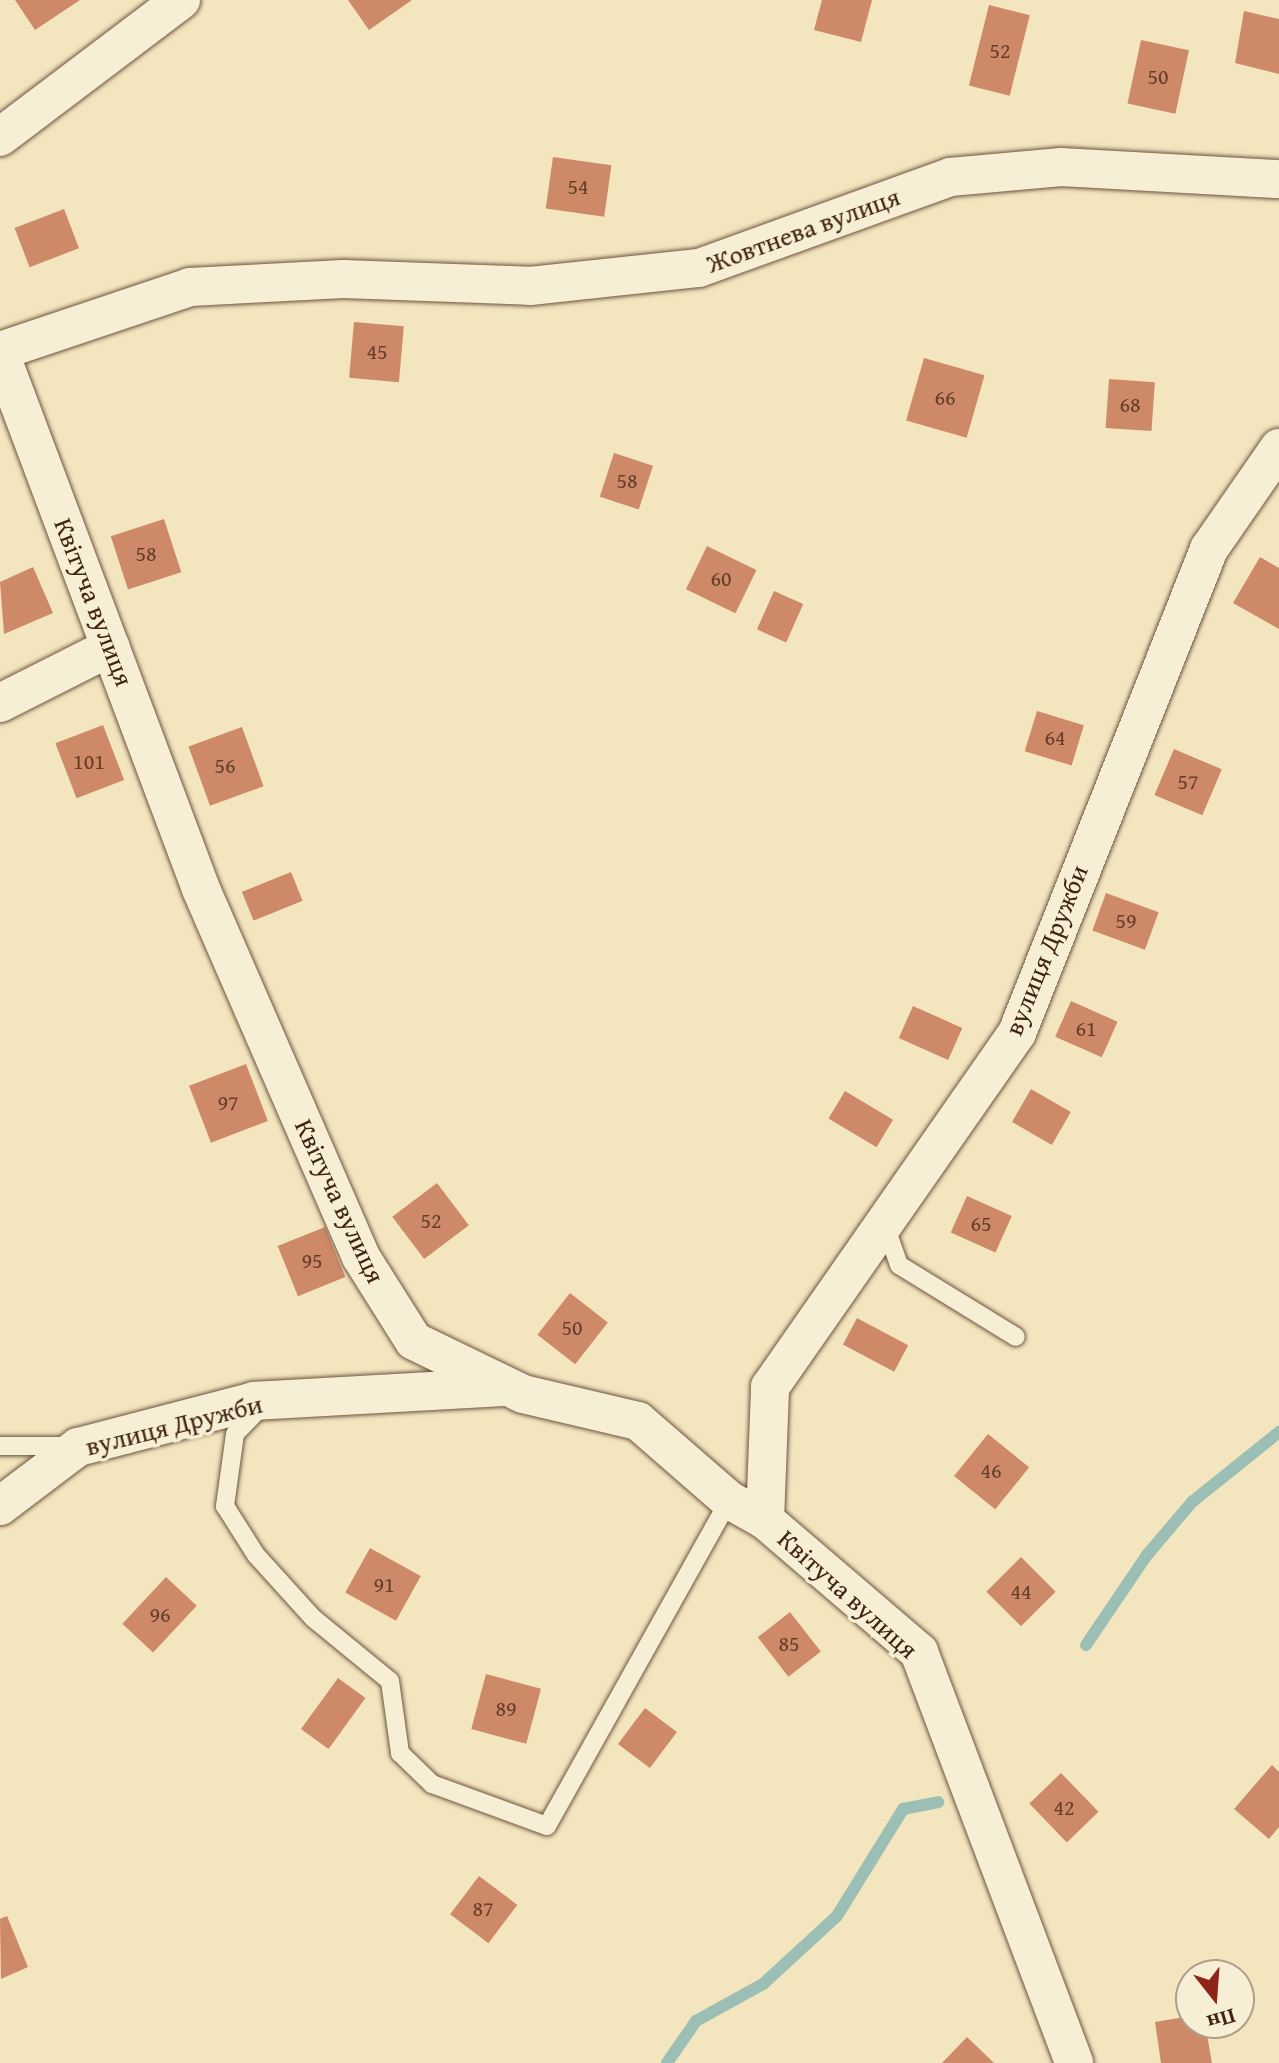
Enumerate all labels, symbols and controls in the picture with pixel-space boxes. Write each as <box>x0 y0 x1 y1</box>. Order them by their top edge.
house number: 52 <box>989 38 1011 64</box>
house number: 50 <box>1147 64 1169 90</box>
house number: 54 <box>567 174 589 200</box>
street label: Жовтнева вулиця <box>702 181 904 279</box>
house number: 45 <box>366 339 388 365</box>
house number: 66 <box>934 385 956 411</box>
house number: 68 <box>1119 392 1141 418</box>
house number: 58 <box>616 468 638 494</box>
street label: Квітуча вулиця <box>48 514 140 690</box>
house number: 58 <box>135 541 157 567</box>
house number: 60 <box>710 566 732 592</box>
house number: 64 <box>1044 725 1066 751</box>
house number: 101 <box>73 749 105 775</box>
house number: 56 <box>214 753 236 779</box>
house number: 57 <box>1177 769 1199 795</box>
street label: вулиця Дружби <box>998 860 1094 1040</box>
house number: 59 <box>1115 908 1137 934</box>
house number: 61 <box>1075 1016 1097 1042</box>
house number: 97 <box>217 1090 239 1116</box>
street label: Квітуча вулиця <box>288 1114 392 1288</box>
house number: 52 <box>420 1208 442 1234</box>
house number: 65 <box>970 1211 992 1237</box>
house number: 95 <box>301 1248 323 1274</box>
house number: 50 <box>561 1315 583 1341</box>
street label: вулиця Дружби <box>82 1388 266 1462</box>
house number: 46 <box>980 1458 1002 1484</box>
street label: Квітуча вулиця <box>772 1523 924 1665</box>
house number: 91 <box>373 1572 395 1598</box>
house number: 44 <box>1010 1579 1032 1605</box>
house number: 96 <box>149 1602 171 1628</box>
house number: 85 <box>778 1631 800 1657</box>
house number: 89 <box>495 1696 517 1722</box>
house number: 42 <box>1053 1795 1075 1821</box>
house number: 87 <box>472 1896 494 1922</box>
north arrow <box>1175 1959 1255 2039</box>
text: Пн <box>1203 2001 1240 2039</box>

